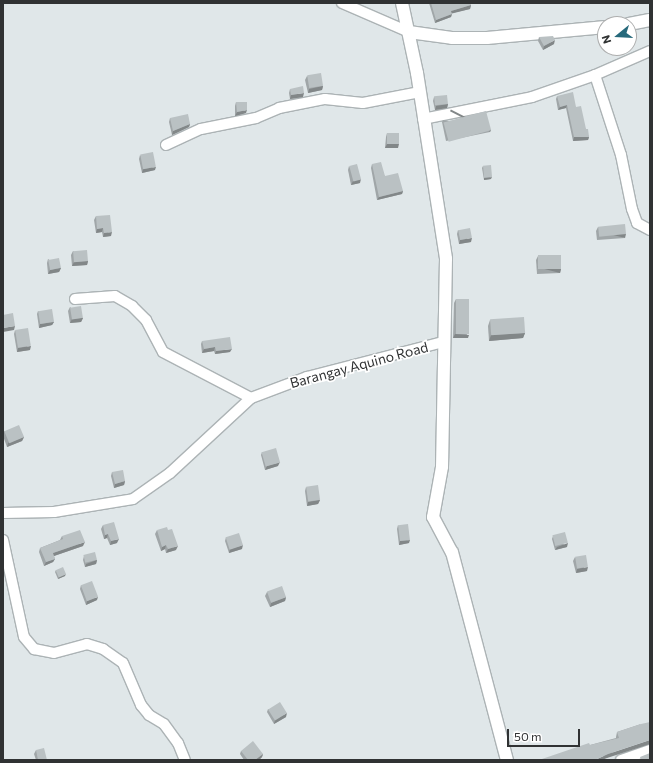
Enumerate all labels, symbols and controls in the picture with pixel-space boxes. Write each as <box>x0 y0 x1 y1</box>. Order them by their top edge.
north arrow <box>597 16 637 56</box>
text: N <box>599 34 614 46</box>
street label: Barangay Aquino Road <box>288 338 430 392</box>
scale bar <box>509 721 582 747</box>
text: 50 m <box>514 729 542 743</box>

